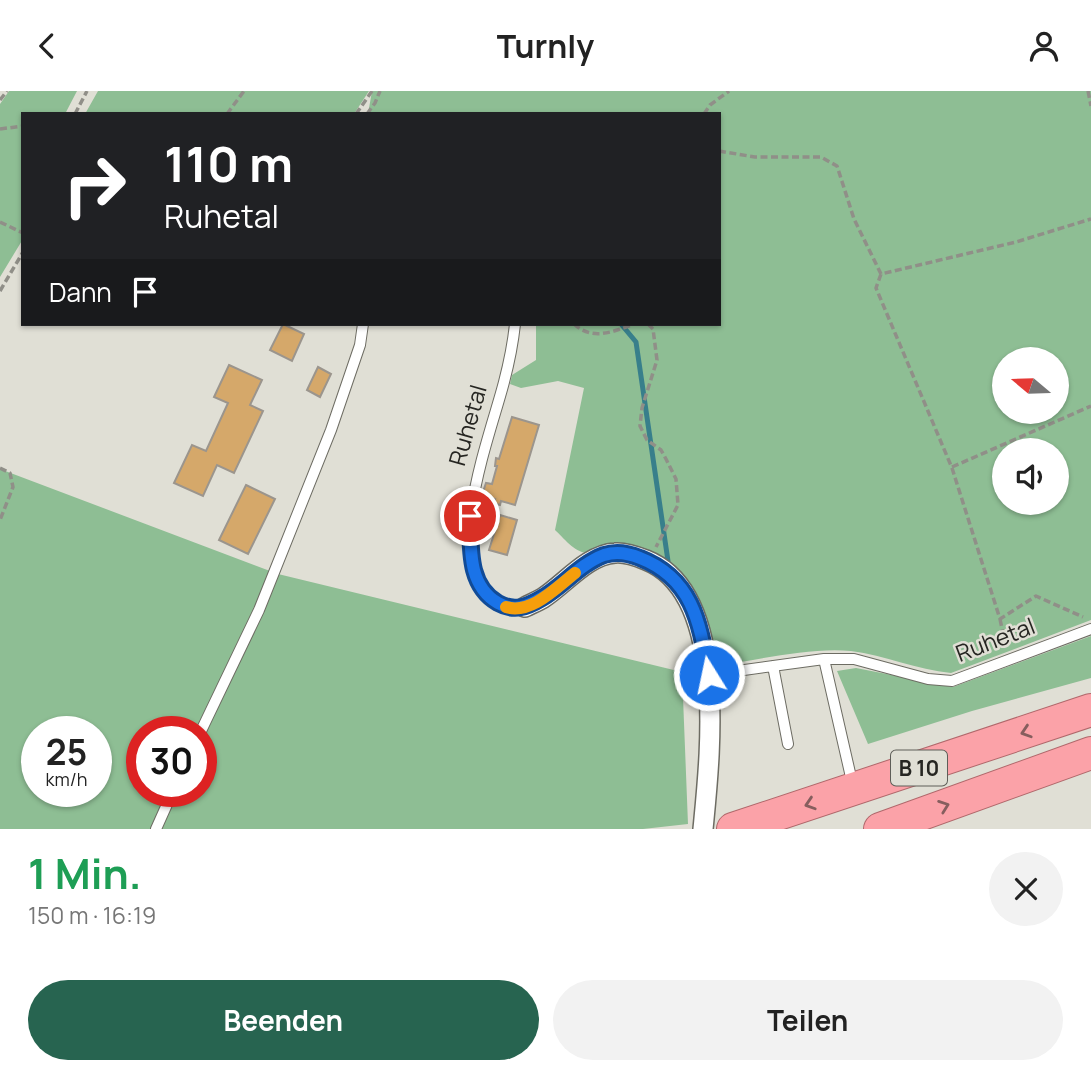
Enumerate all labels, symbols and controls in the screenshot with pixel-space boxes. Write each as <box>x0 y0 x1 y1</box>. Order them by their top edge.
text: Turnly <box>497 24 594 68</box>
icon: back <box>28 27 66 65</box>
icon: person <box>1025 27 1063 65</box>
text: 110 m <box>164 130 293 197</box>
icon: right <box>49 140 140 231</box>
text: Ruhetal <box>164 194 279 238</box>
icon: arrive <box>126 273 164 311</box>
text: Dann <box>49 274 112 310</box>
north arrow <box>992 347 1069 423</box>
map controls <box>992 347 1069 515</box>
street label: Ruhetal <box>440 381 494 469</box>
button: sound <box>992 438 1069 515</box>
pin <box>440 486 500 546</box>
icon: arrive <box>451 497 489 535</box>
street label: Ruhetal <box>951 609 1039 669</box>
position arrow <box>672 638 746 712</box>
speed limit sign: 30 <box>126 716 217 807</box>
one-way arrow <box>1021 724 1033 738</box>
text: 25 <box>46 728 87 776</box>
road number: B 10 <box>891 751 947 785</box>
text: km/h <box>46 767 87 791</box>
one-way arrow <box>805 796 817 810</box>
one-way arrow <box>938 800 950 814</box>
text: 1 Min. <box>28 844 142 902</box>
button: close <box>989 852 1063 926</box>
text: 150 m · 16:19 <box>28 899 156 931</box>
button: Beenden <box>28 980 539 1060</box>
button: Teilen <box>553 980 1063 1060</box>

